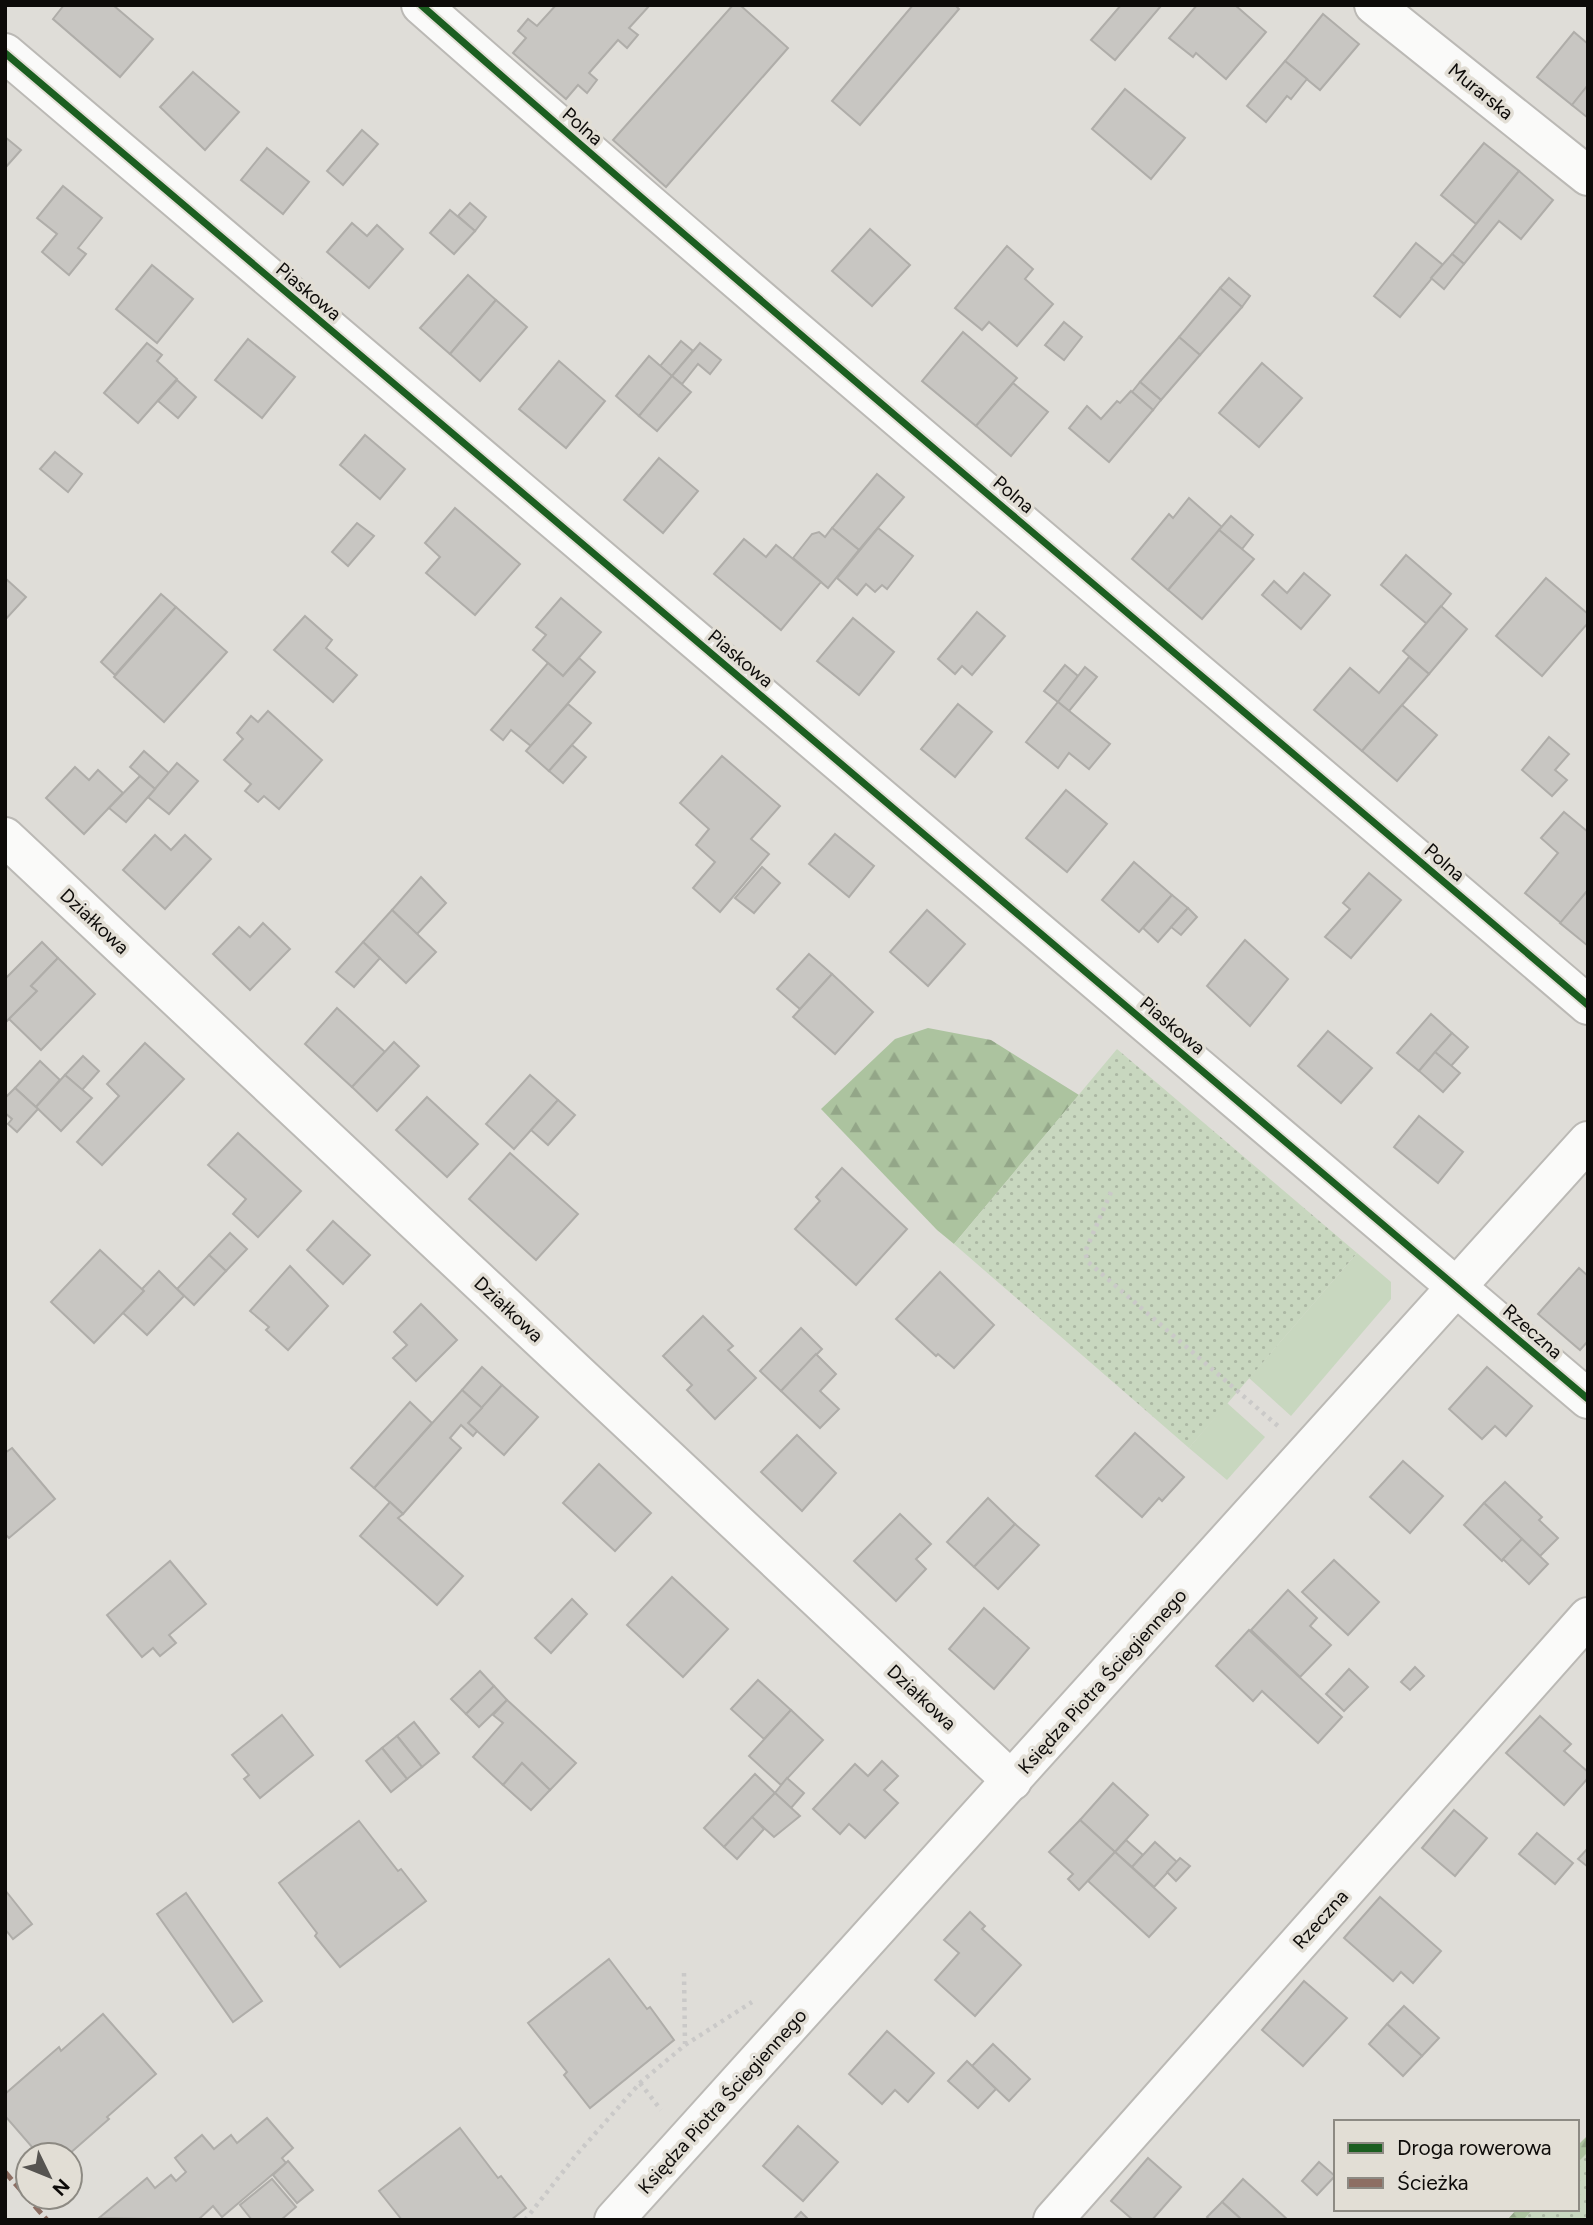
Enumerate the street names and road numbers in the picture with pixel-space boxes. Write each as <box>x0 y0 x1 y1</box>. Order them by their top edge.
street label: Murarska <box>1444 58 1518 124</box>
street label: Polna <box>558 103 608 150</box>
street label: Piaskowa <box>271 257 346 325</box>
street label: Polna <box>989 471 1039 518</box>
street label: Piaskowa <box>703 624 778 692</box>
street label: Polna <box>1420 839 1470 886</box>
street label: Działkowa <box>55 884 134 959</box>
street label: Piaskowa <box>1135 991 1210 1059</box>
street label: Działkowa <box>469 1272 548 1347</box>
street label: Rzeczna <box>1498 1299 1567 1364</box>
street label: Księdza Piotra Ściegiennego <box>1013 1584 1192 1779</box>
street label: Działkowa <box>882 1660 961 1735</box>
street label: Rzeczna <box>1288 1885 1353 1954</box>
street label: Księdza Piotra Ściegiennego <box>633 2004 812 2199</box>

